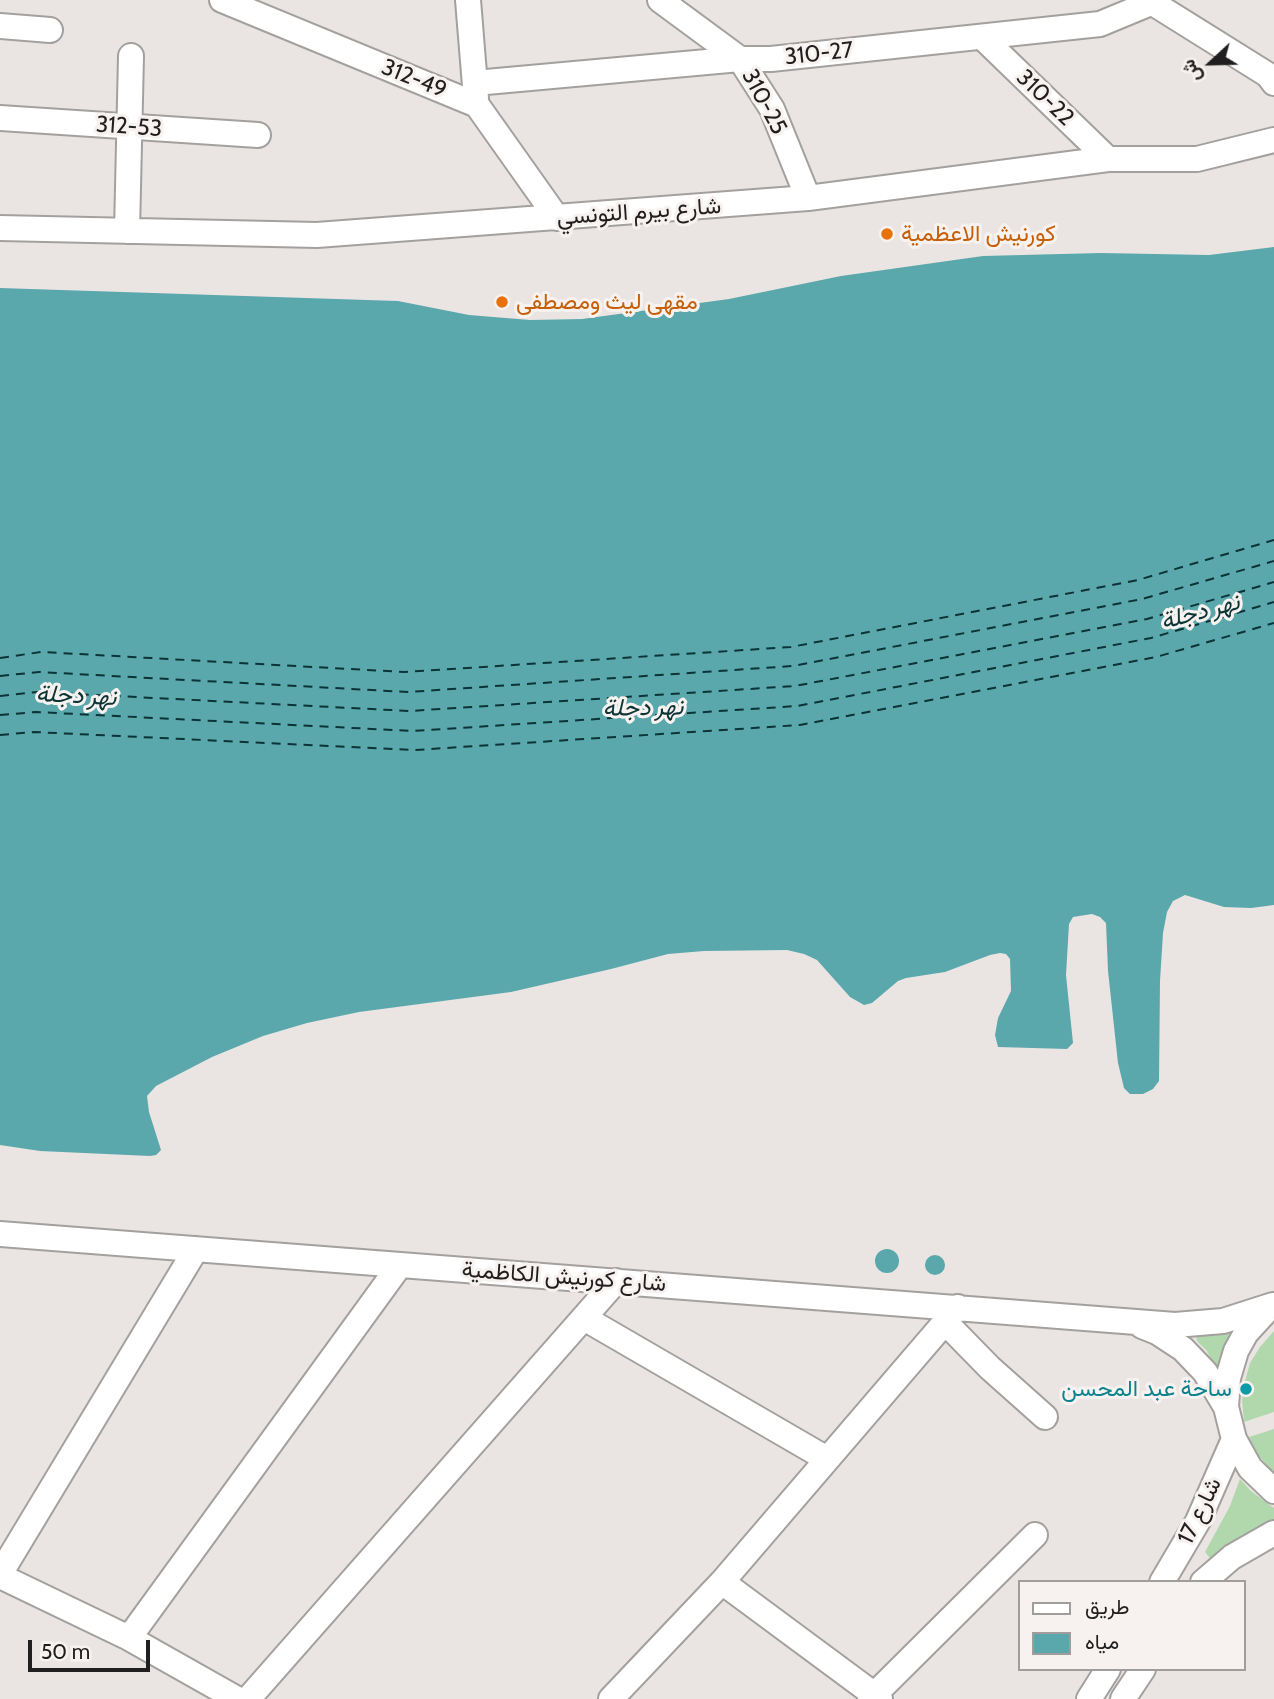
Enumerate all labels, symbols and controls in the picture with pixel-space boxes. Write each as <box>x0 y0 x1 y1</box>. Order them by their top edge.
north arrow <box>1176 28 1246 98</box>
street label: 310-27 <box>783 37 855 71</box>
street label: 312-49 <box>377 54 451 104</box>
text: ش <box>1176 56 1206 86</box>
street label: 310-22 <box>1010 64 1080 132</box>
street label: 310-25 <box>735 65 793 139</box>
street label: 312-53 <box>95 111 163 143</box>
street label: شارع بيرم التونسي <box>556 192 722 232</box>
place label: كورنيش الاعظمية <box>901 220 1056 248</box>
marker: كورنيش الاعظمية <box>879 226 895 242</box>
place label: مقهى ليث ومصطفى <box>516 288 698 316</box>
marker: مقهى ليث ومصطفى <box>494 294 510 310</box>
water label: نهر دجلة <box>1157 588 1243 636</box>
water label: نهر دجلة <box>35 680 117 712</box>
water label: نهر دجلة <box>602 693 684 723</box>
street label: شارع كورنيش الكاظمية <box>461 1256 667 1298</box>
place label: ساحة عبد المحسن <box>1061 1375 1232 1403</box>
marker: ساحة عبد المحسن <box>1238 1381 1254 1397</box>
street label: شارع 17 <box>1172 1473 1228 1549</box>
legend <box>1018 1580 1246 1671</box>
text: طريق <box>1085 1594 1130 1619</box>
scale bar <box>32 1626 154 1670</box>
text: مياه <box>1085 1629 1119 1654</box>
text: 50 m <box>41 1639 90 1664</box>

